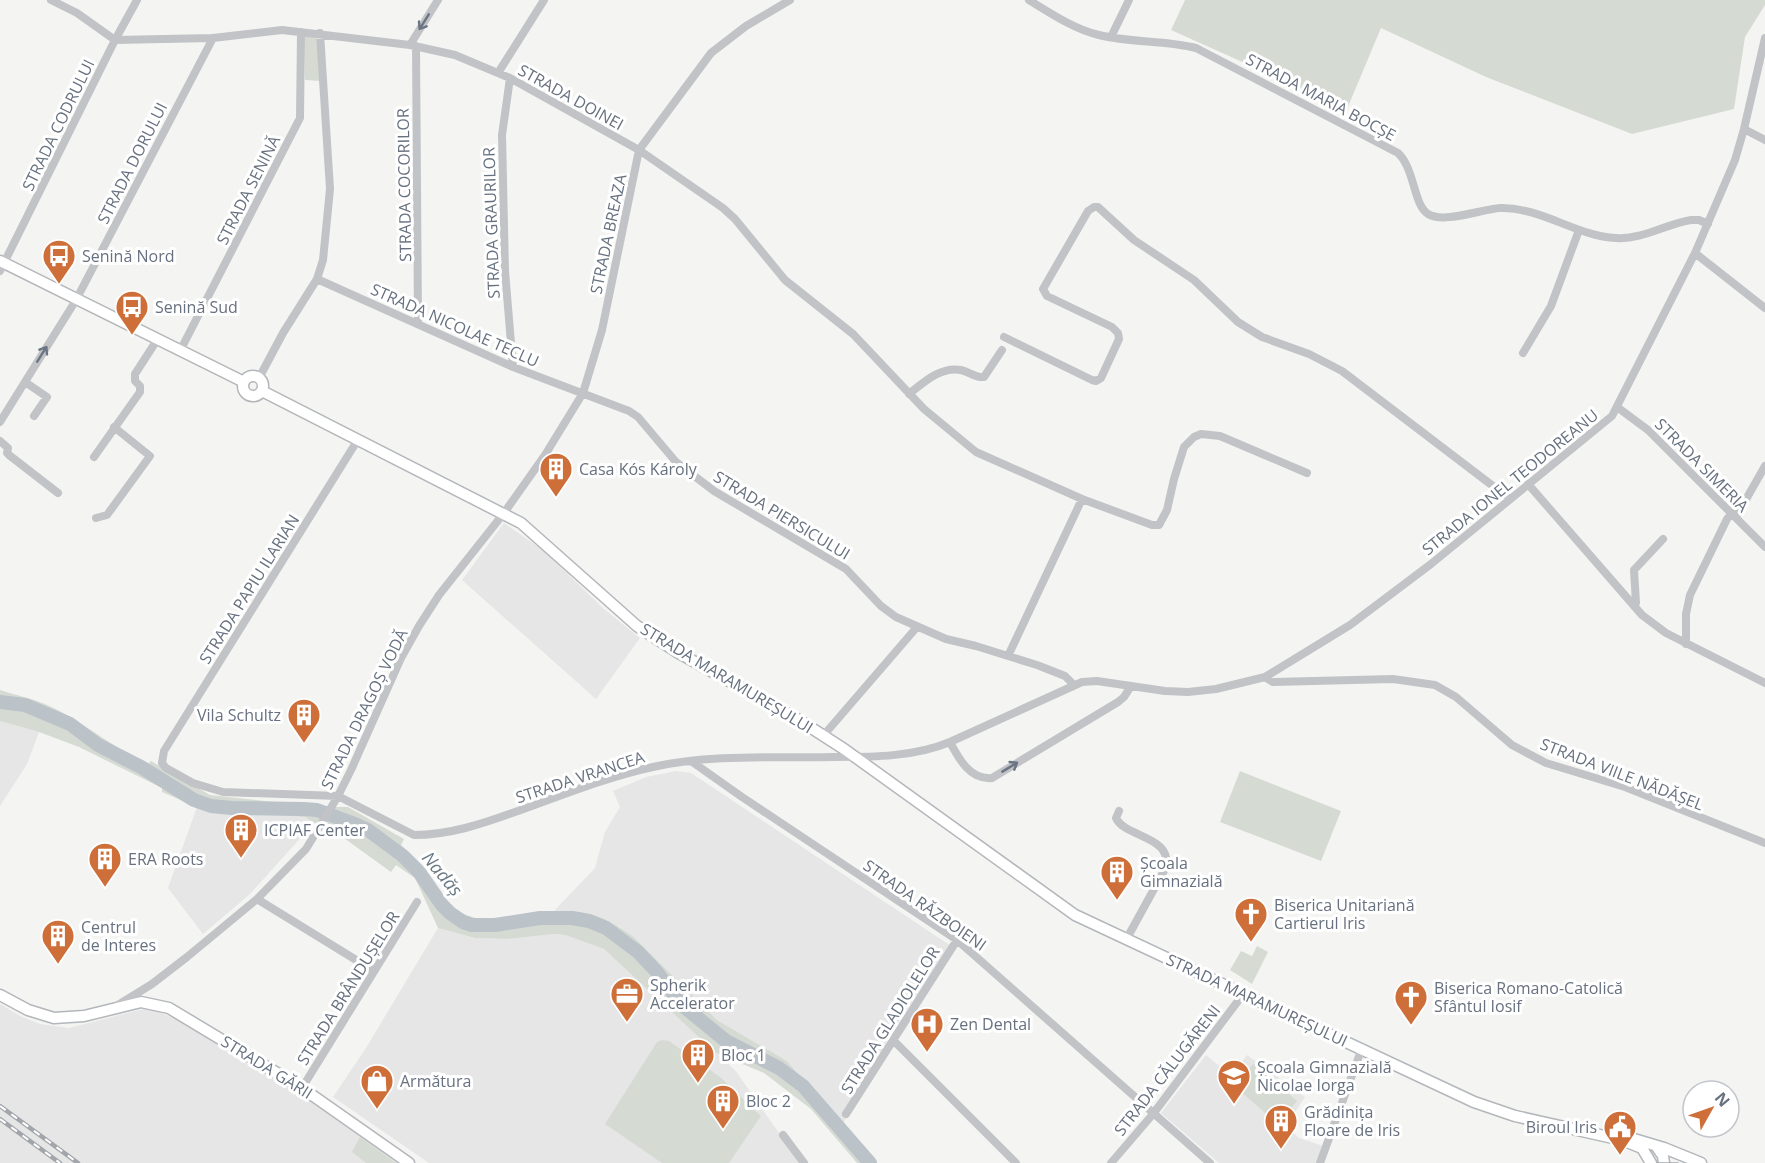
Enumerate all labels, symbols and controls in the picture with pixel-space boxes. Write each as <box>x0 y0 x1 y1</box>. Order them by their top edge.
one-way arrow <box>418 13 430 30</box>
street label: STRADA MARIA BOCȘE <box>1242 48 1400 146</box>
street label: STRADA CODRULUI <box>17 56 99 194</box>
street label: STRADA DOINEI <box>514 59 628 135</box>
street label: STRADA DORULUI <box>92 99 172 227</box>
street label: STRADA COCORILOR <box>392 108 416 262</box>
street label: STRADA SENINĂ <box>211 131 285 248</box>
street label: STRADA GRAURILOR <box>477 147 505 299</box>
street label: STRADA BREAZA <box>585 171 632 296</box>
bus stop icon: Senină Nord <box>41 238 77 285</box>
place label: Senină Nord <box>82 245 174 267</box>
street label: STRADA NICOLAE TECLU <box>367 278 543 372</box>
bus stop icon: Senină Sud <box>114 289 150 336</box>
place label: Senină Sud <box>155 296 238 318</box>
one-way arrow <box>36 347 48 363</box>
street label: STRADA IONEL TEODOREANU <box>1417 404 1603 560</box>
street label: STRADA SIMERIA <box>1650 413 1754 517</box>
building icon: Casa Kós Károly <box>538 451 574 498</box>
place label: Casa Kós Károly <box>579 458 698 480</box>
street label: STRADA PIERSICULUI <box>710 465 854 565</box>
street label: STRADA PAPIU ILARIAN <box>194 510 304 668</box>
street label: STRADA MARAMUREȘULUI <box>637 618 817 738</box>
street label: STRADA DRAGOȘ VODĂ <box>316 624 413 793</box>
building icon: Vila Schultz <box>286 697 322 744</box>
place label: Vila Schultz <box>197 704 281 726</box>
street label: STRADA VIILE NĂDĂȘEL <box>1537 733 1707 815</box>
street label: STRADA VRANCEA <box>513 746 648 808</box>
one-way arrow <box>1001 761 1018 773</box>
building icon: ICPIAF Center <box>223 812 259 859</box>
place label: ICPIAF Center <box>264 819 366 841</box>
building icon: ERA Roots <box>87 841 123 888</box>
water label: Nadăș <box>417 846 469 901</box>
place label: ERA Roots <box>128 848 204 870</box>
place label: Școala Gimnazială <box>1140 852 1223 892</box>
street label: STRADA RĂZBOIENI <box>859 854 991 956</box>
building icon: Școala Gimnazială <box>1099 854 1135 901</box>
place label: Biserica Unitariană Cartierul Iris <box>1274 894 1415 934</box>
church icon: Biserica Unitariană Cartierul Iris <box>1233 896 1269 943</box>
street label: STRADA BRÂNDUȘELOR <box>292 907 404 1069</box>
place label: Centrul de Interes <box>81 916 156 956</box>
building icon: Centrul de Interes <box>40 918 76 965</box>
street label: STRADA GLADIOLELOR <box>836 942 944 1098</box>
street label: STRADA MARAMUREȘULUI <box>1163 948 1351 1052</box>
place label: Spherik Accelerator <box>650 974 735 1014</box>
office icon: Spherik Accelerator <box>609 976 645 1023</box>
place label: Biserica Romano-Catolică Sfântul Iosif <box>1434 977 1623 1017</box>
church icon: Biserica Romano-Catolică Sfântul Iosif <box>1393 979 1429 1026</box>
street label: STRADA CĂLUGĂRENI <box>1109 1000 1225 1140</box>
hospital icon: Zen Dental <box>909 1006 945 1053</box>
place label: Zen Dental <box>950 1013 1031 1035</box>
street label: STRADA GĂRII <box>217 1030 317 1104</box>
building icon: Bloc 1 <box>680 1037 716 1084</box>
place label: Bloc 1 <box>721 1044 766 1066</box>
place label: Școala Gimnazială Nicolae Iorga <box>1257 1056 1392 1096</box>
school or university icon: Școala Gimnazială Nicolae Iorga <box>1216 1058 1252 1105</box>
shop icon: Armătura <box>359 1063 395 1110</box>
place label: Armătura <box>400 1070 471 1092</box>
north arrow <box>1681 1079 1741 1139</box>
building icon: Bloc 2 <box>705 1083 741 1130</box>
text: N <box>1710 1087 1735 1111</box>
place label: Bloc 2 <box>746 1090 791 1112</box>
place label: Grădinița Floare de Iris <box>1304 1101 1400 1141</box>
building icon: Grădinița Floare de Iris <box>1263 1103 1299 1150</box>
public building icon: Biroul Iris <box>1602 1109 1638 1156</box>
place label: Biroul Iris <box>1526 1116 1597 1138</box>

